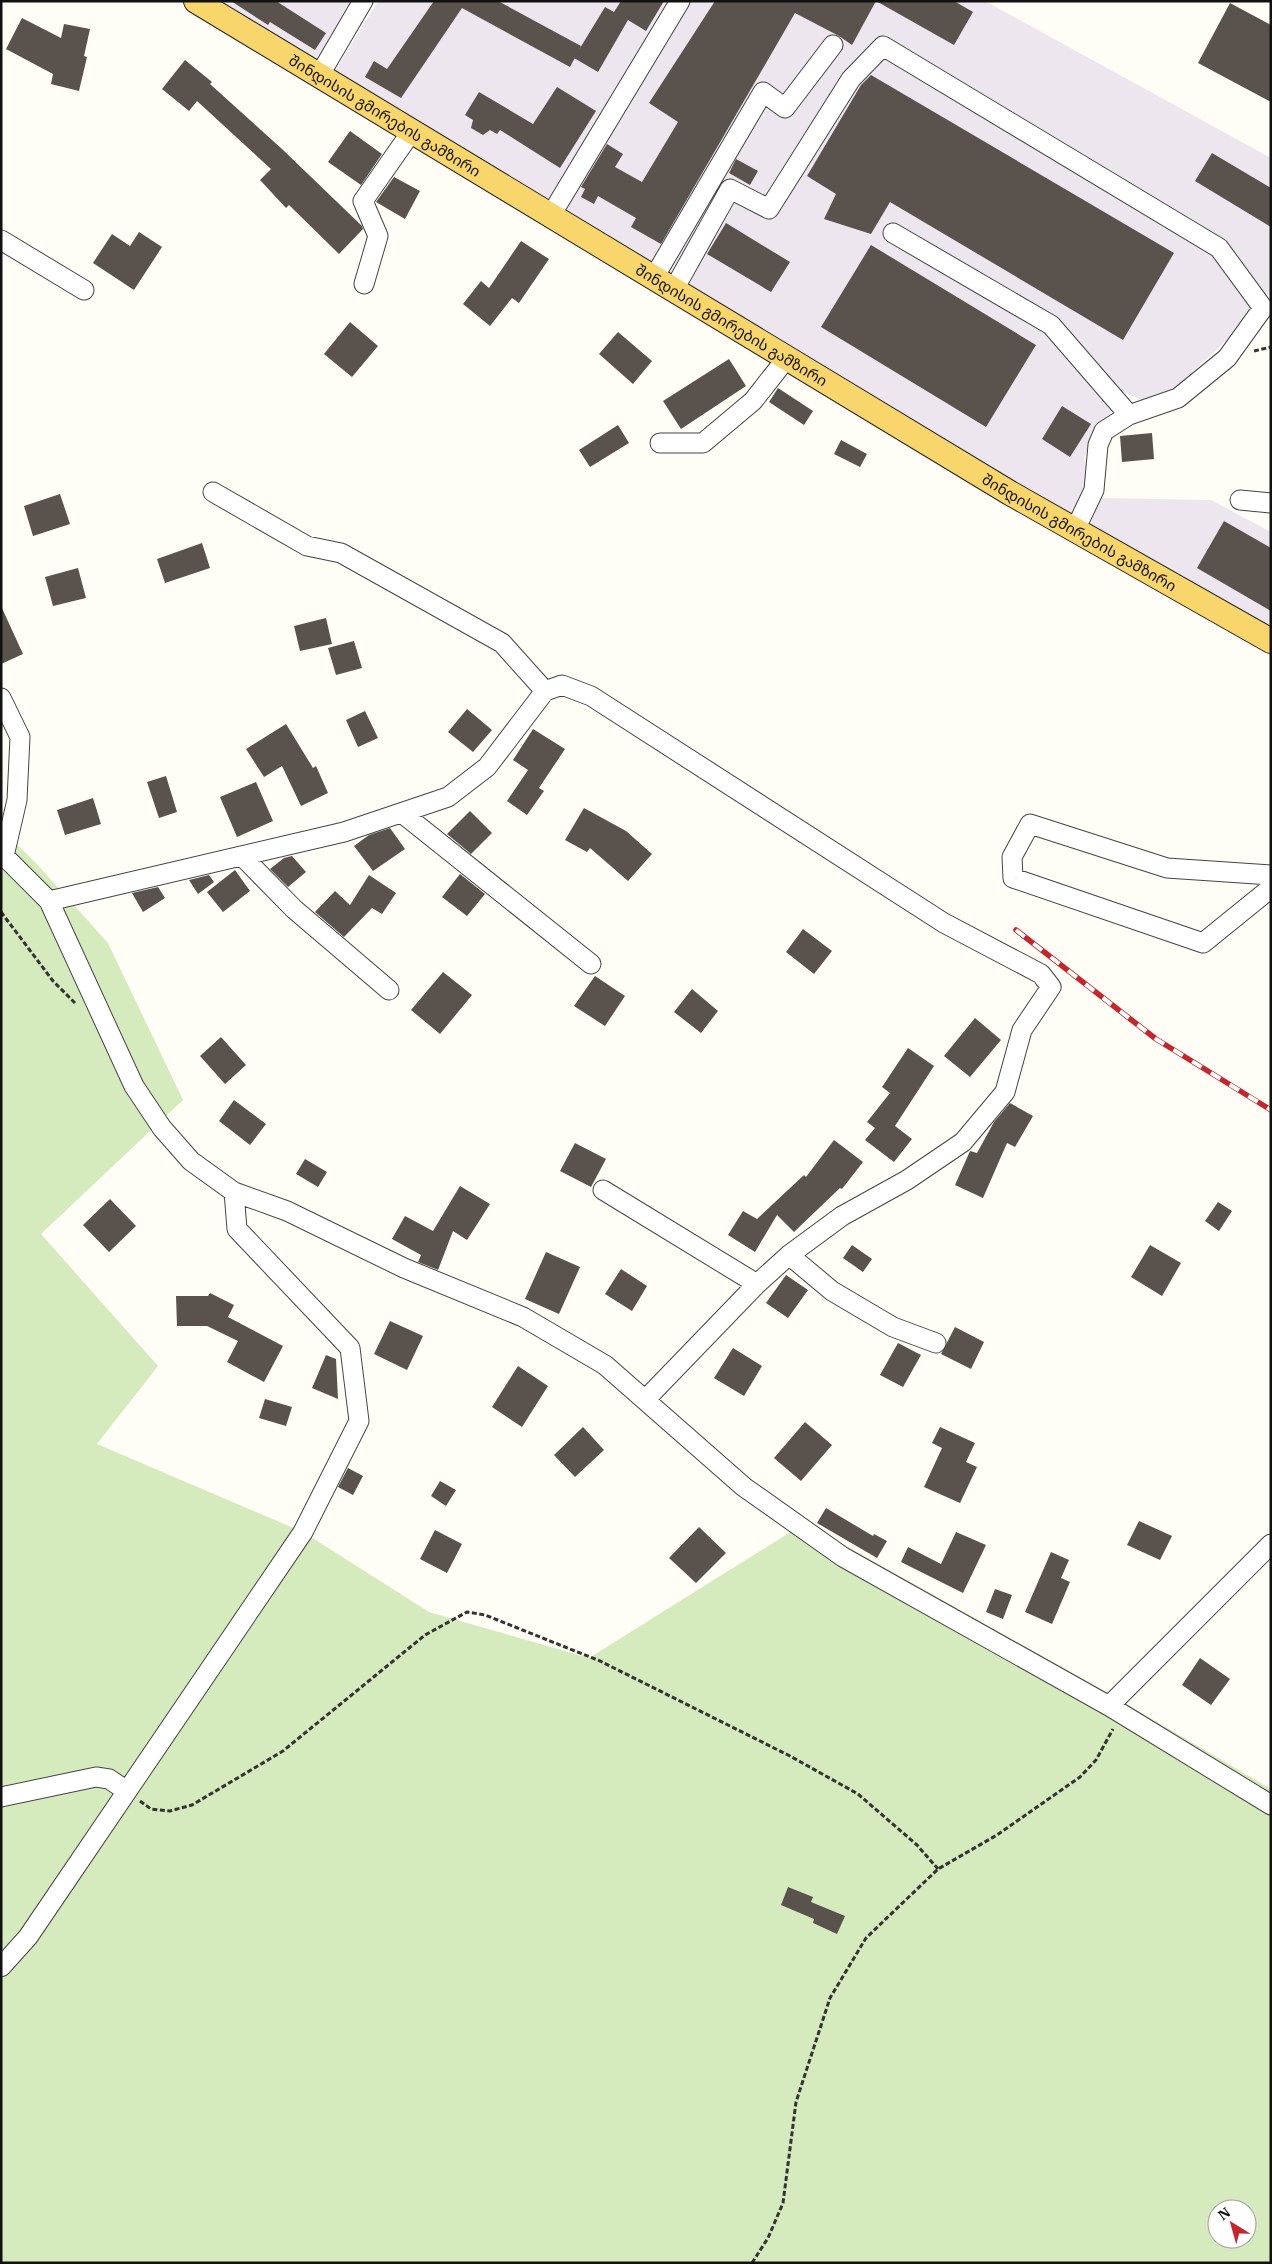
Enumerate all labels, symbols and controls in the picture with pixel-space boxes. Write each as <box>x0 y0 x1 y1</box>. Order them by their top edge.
street label: შინდისის გმირების გამზირი <box>286 50 485 181</box>
street label: შინდისის გმირების გამზირი <box>632 260 831 390</box>
street label: შინდისის გმირების გამზირი <box>979 469 1180 595</box>
north arrow <box>1207 2199 1257 2249</box>
text: N <box>1214 2203 1234 2224</box>

